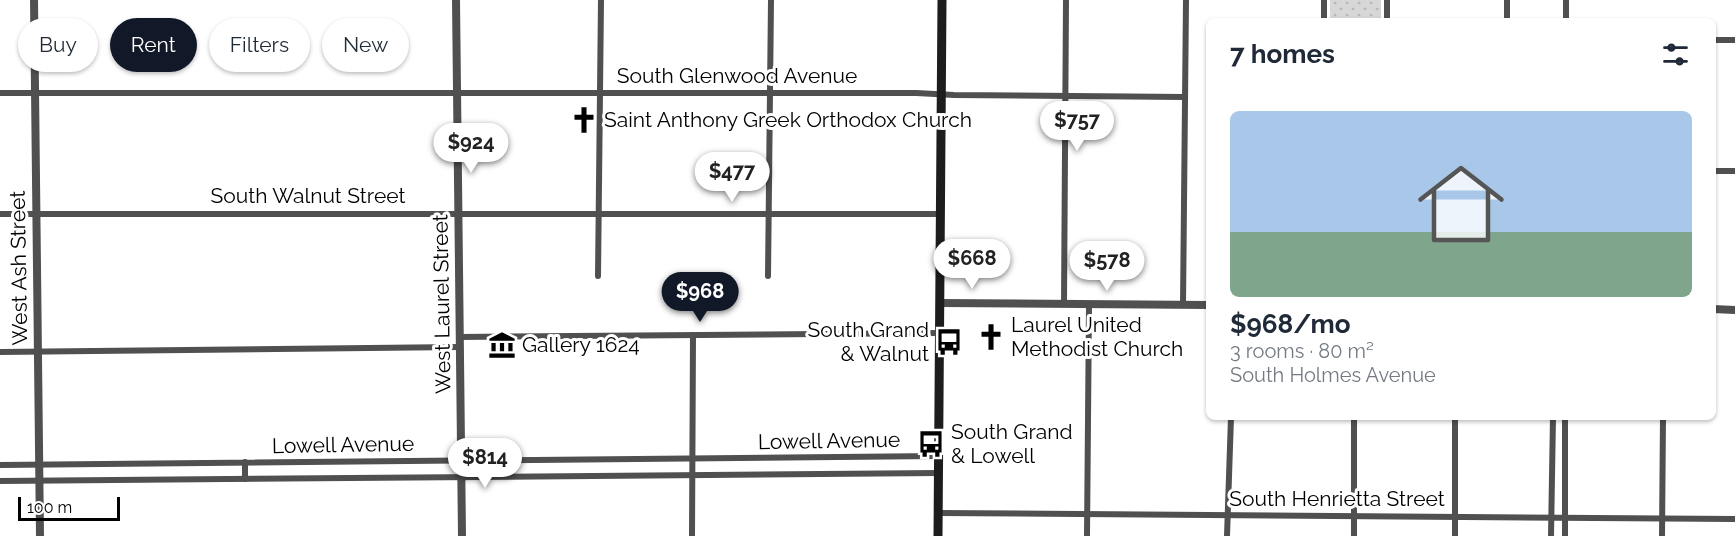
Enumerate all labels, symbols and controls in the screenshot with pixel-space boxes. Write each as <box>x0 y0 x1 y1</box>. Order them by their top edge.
chip: Buy <box>18 18 98 72</box>
chip: Rent <box>110 18 197 72</box>
chip: Filters <box>209 18 310 72</box>
chip: New <box>322 18 409 72</box>
icon: filters <box>1659 38 1692 71</box>
text: 7 homes <box>1230 39 1335 69</box>
street label: South Glenwood Avenue <box>617 63 857 88</box>
pin: $757 <box>1041 101 1113 152</box>
church icon: Saint Anthony Greek Orthodox Church <box>569 105 599 135</box>
place label: Saint Anthony Greek Orthodox Church <box>604 107 972 132</box>
text: $757 <box>1054 108 1100 132</box>
pin: $924 <box>435 123 507 174</box>
text: $924 <box>447 130 495 154</box>
icon: home <box>1407 150 1515 258</box>
pin: $477 <box>696 152 768 203</box>
text: $477 <box>709 159 755 183</box>
street label: South Walnut Street <box>211 183 405 208</box>
street label: West Ash Street <box>5 190 32 346</box>
street label: West Laurel Street <box>427 214 456 394</box>
pin: $668 <box>936 239 1008 290</box>
pin: $578 <box>1071 241 1143 292</box>
text: $668 <box>947 246 997 270</box>
text: $578 <box>1083 248 1131 272</box>
pin: $968 <box>664 272 736 323</box>
text: $968 <box>676 279 724 303</box>
text: $968/mo <box>1230 309 1351 339</box>
place label: Laurel United Methodist Church <box>1011 312 1183 361</box>
place label: South Grand & Walnut <box>808 317 929 366</box>
church icon: Laurel United Methodist Church <box>976 322 1006 352</box>
bus stop icon: South Grand & Walnut <box>934 327 964 357</box>
museum icon: Gallery 1624 <box>487 330 517 360</box>
place label: Gallery 1624 <box>522 332 640 357</box>
text: 3 rooms · 80 m² <box>1230 339 1374 363</box>
text: South Holmes Avenue <box>1230 363 1436 387</box>
place label: South Grand & Lowell <box>951 419 1072 468</box>
street label: Lowell Avenue <box>758 427 900 454</box>
bus stop icon: South Grand & Lowell <box>916 429 946 459</box>
street label: Lowell Avenue <box>272 431 414 458</box>
pin: $814 <box>449 438 521 489</box>
text: $814 <box>462 445 508 469</box>
street label: South Henrietta Street <box>1229 486 1445 511</box>
scale bar <box>18 494 120 522</box>
text: 100 m <box>27 498 72 517</box>

